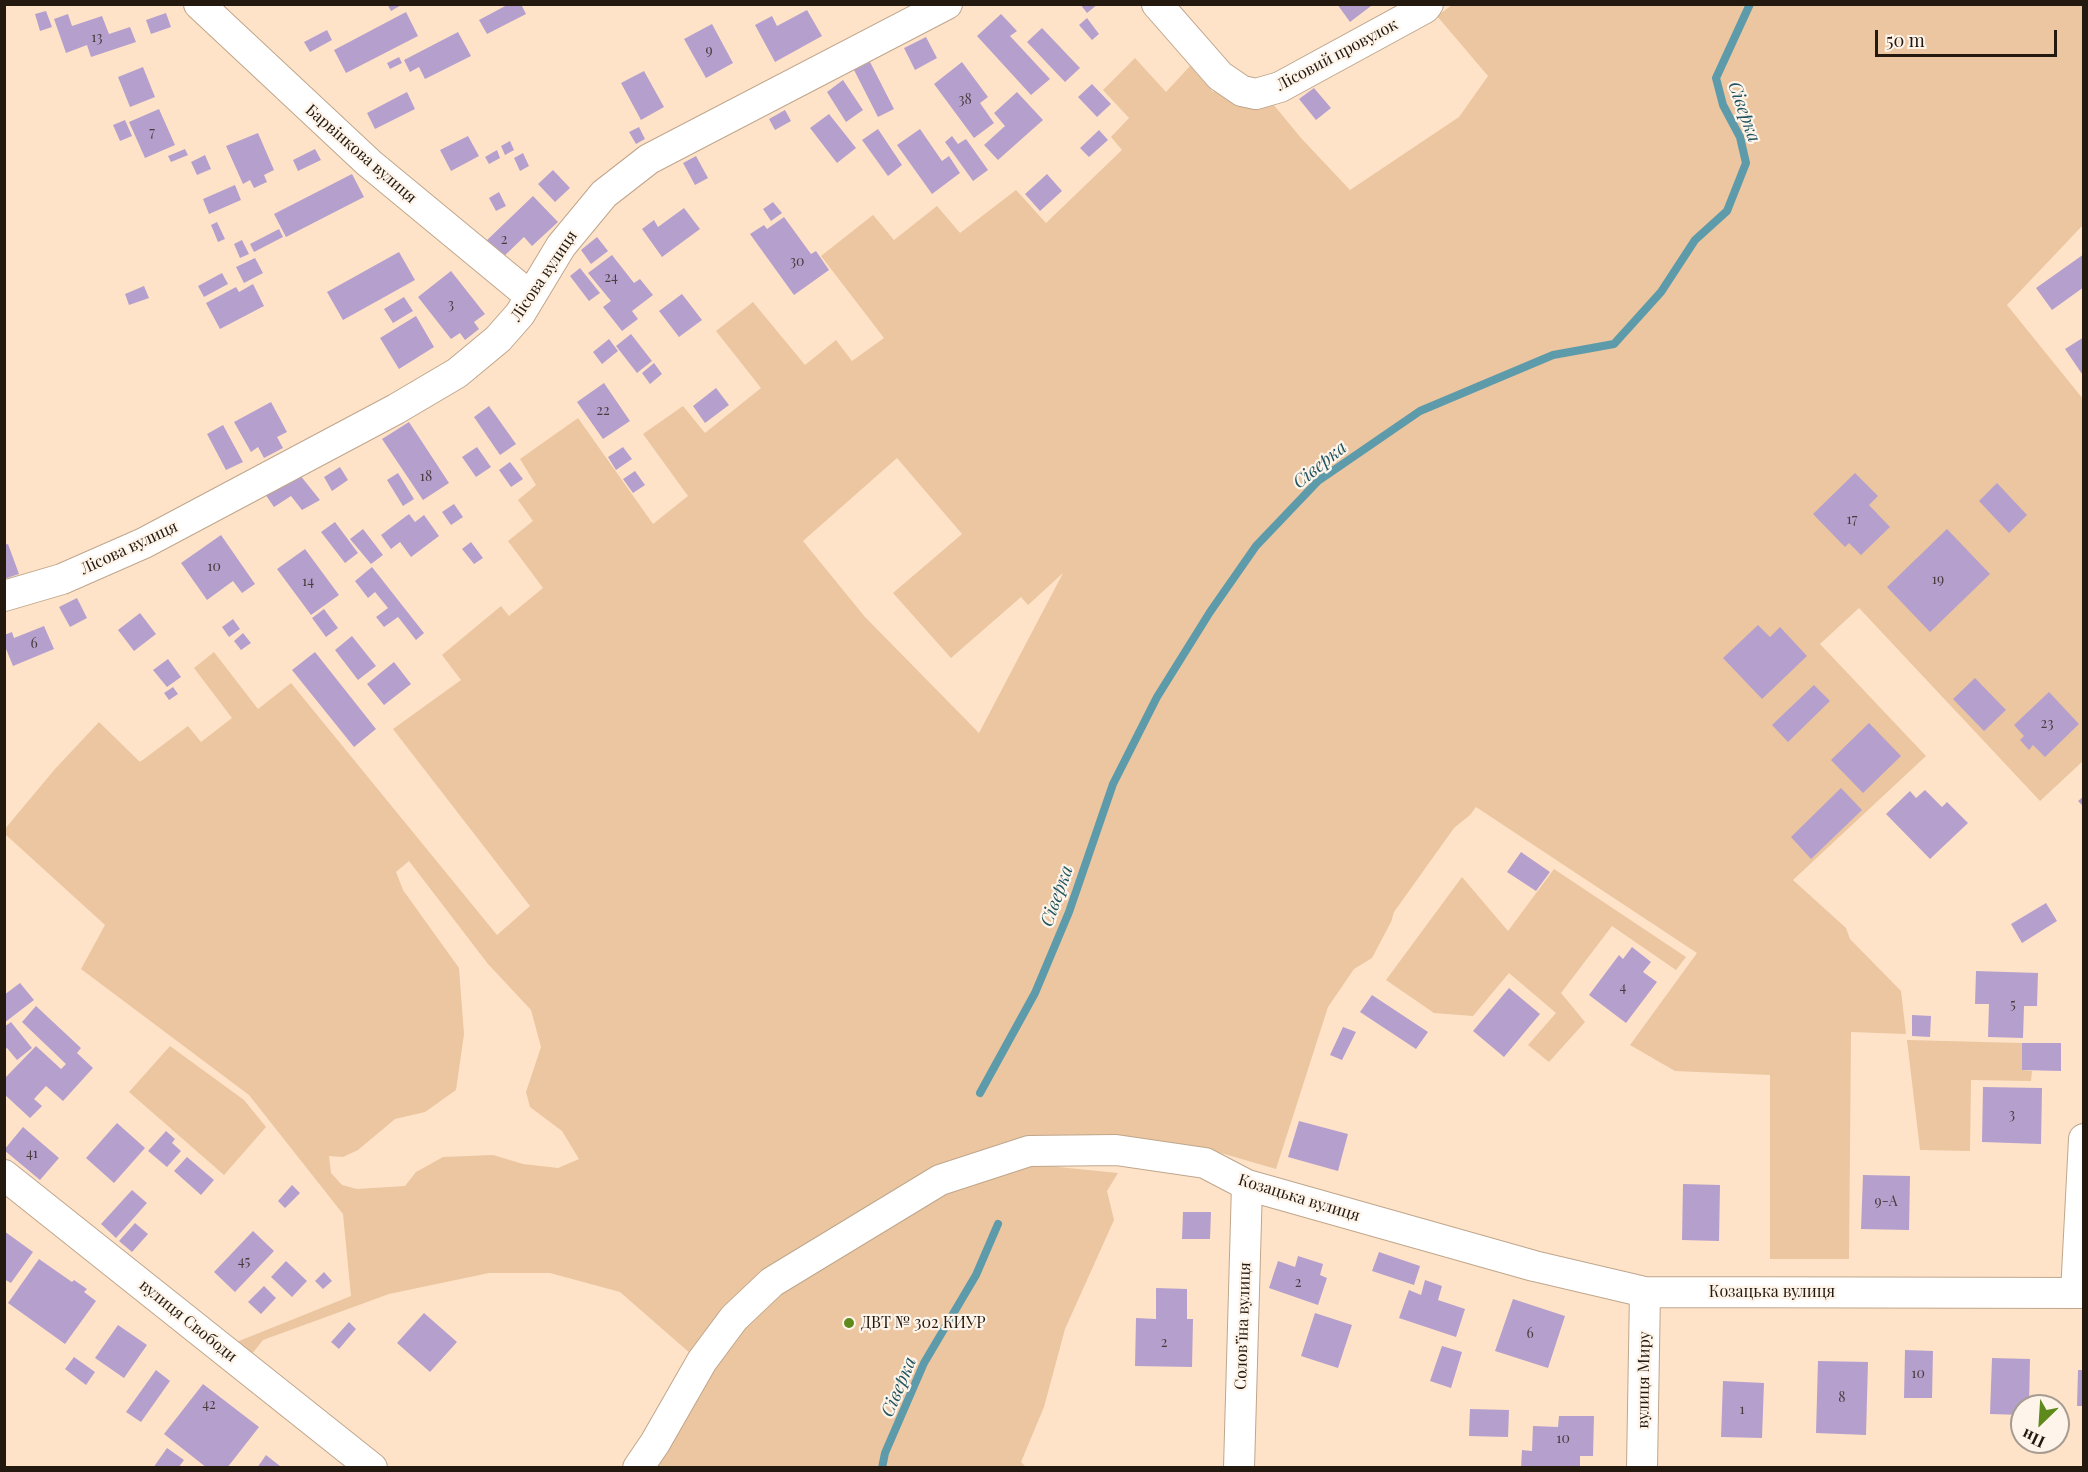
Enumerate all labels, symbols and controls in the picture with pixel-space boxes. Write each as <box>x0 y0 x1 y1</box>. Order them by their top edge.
street label: Лісовий провулок <box>1273 15 1401 95</box>
scale bar <box>1878 18 2060 56</box>
text: 50 m <box>1886 28 1925 52</box>
house number: 13 <box>91 30 103 46</box>
house number: 9 <box>705 43 713 59</box>
water label: Сіверка <box>1723 79 1765 145</box>
house number: 38 <box>958 92 972 108</box>
street label: Барвінкова вулиця <box>302 101 420 207</box>
house number: 7 <box>149 125 155 141</box>
street label: Лісова вулиця <box>507 227 581 325</box>
house number: 2 <box>501 232 507 248</box>
house number: 30 <box>790 254 804 270</box>
house number: 24 <box>604 270 618 286</box>
house number: 3 <box>448 297 454 313</box>
house number: 22 <box>596 403 610 419</box>
water label: Сіверка <box>1289 437 1351 493</box>
house number: 18 <box>420 469 432 485</box>
house number: 17 <box>1847 512 1857 528</box>
street label: Лісова вулиця <box>77 517 181 579</box>
house number: 10 <box>207 559 221 575</box>
house number: 19 <box>1932 572 1944 588</box>
house number: 14 <box>302 574 314 590</box>
house number: 6 <box>30 636 38 652</box>
house number: 23 <box>2040 716 2054 732</box>
water label: Сіверка <box>1036 863 1078 929</box>
house number: 4 <box>1620 980 1626 996</box>
house number: 5 <box>2010 997 2016 1013</box>
house number: 3 <box>2009 1107 2015 1123</box>
house number: 41 <box>26 1146 38 1162</box>
street label: Козацька вулиця <box>1236 1170 1362 1226</box>
house number: 9-А <box>1875 1194 1897 1210</box>
house number: 45 <box>238 1254 250 1270</box>
street label: Соловʼїна вулиця <box>1231 1262 1255 1390</box>
house number: 2 <box>1295 1275 1301 1291</box>
street label: вулиця Свободи <box>135 1276 241 1366</box>
street label: Козацька вулиця <box>1709 1282 1835 1302</box>
place label: ДВТ № 302 КИУР <box>861 1313 986 1333</box>
marker: ДВТ № 302 КИУР <box>842 1316 856 1330</box>
house number: 6 <box>1526 1326 1534 1342</box>
street label: вулиця Миру <box>1634 1331 1654 1429</box>
house number: 2 <box>1161 1335 1167 1351</box>
water label: Сіверка <box>877 1354 921 1420</box>
house number: 10 <box>1911 1366 1925 1382</box>
house number: 8 <box>1838 1390 1846 1406</box>
north arrow <box>2010 1394 2070 1454</box>
house number: 42 <box>202 1397 216 1413</box>
house number: 1 <box>1739 1402 1745 1418</box>
text: Пн <box>2018 1425 2048 1453</box>
house number: 10 <box>1556 1431 1570 1447</box>

